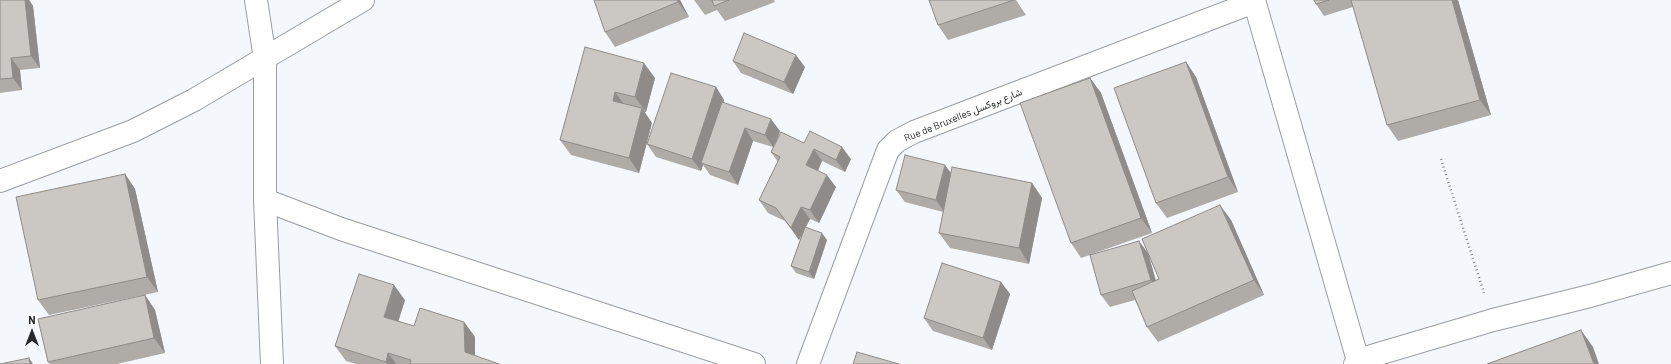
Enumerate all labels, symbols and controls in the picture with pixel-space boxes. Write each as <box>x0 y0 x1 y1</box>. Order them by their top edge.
street label: Rue de Bruxelles شارع بروكسل <box>902 86 1024 144</box>
north arrow <box>12 312 52 352</box>
text: N <box>28 313 36 326</box>

